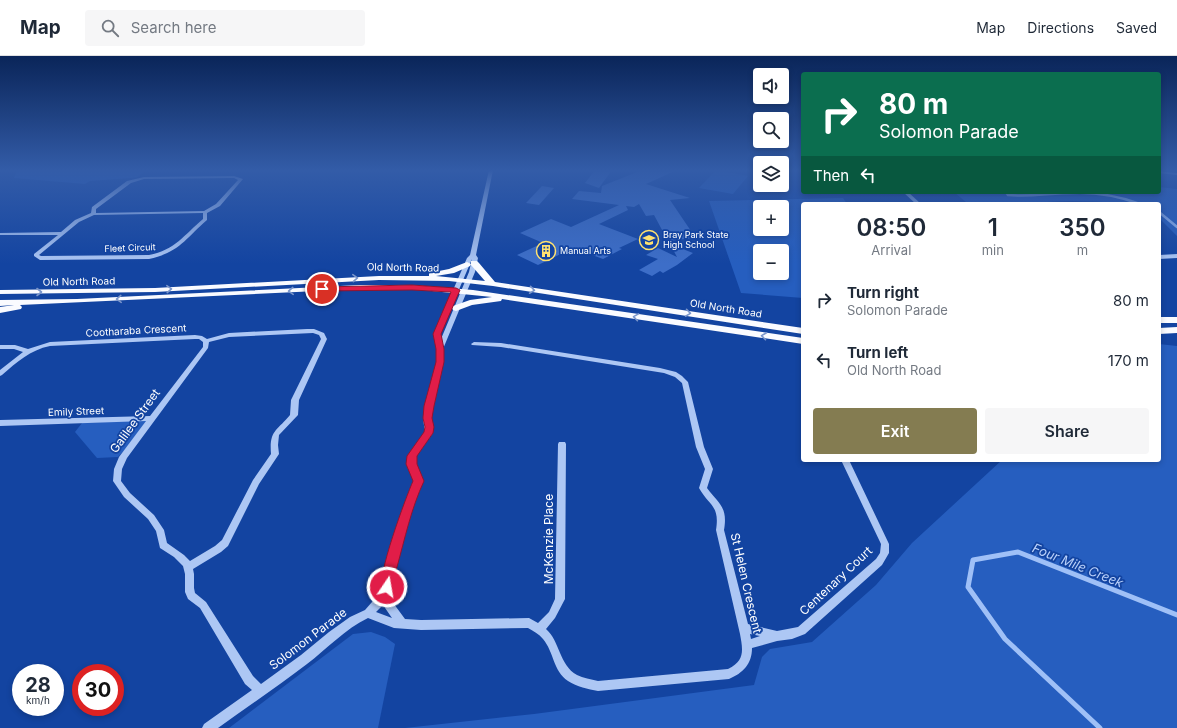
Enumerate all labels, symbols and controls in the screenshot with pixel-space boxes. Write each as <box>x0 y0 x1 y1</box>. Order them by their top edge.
search box <box>85 10 365 46</box>
text: Map <box>20 16 61 39</box>
icon: search <box>99 17 121 39</box>
text: Search here <box>131 18 216 37</box>
text: Map <box>976 19 1005 36</box>
text: Directions <box>1027 19 1094 36</box>
text: Saved <box>1116 19 1157 36</box>
map controls <box>753 68 789 280</box>
button: sound <box>753 68 789 104</box>
text: 80 m <box>879 87 948 121</box>
icon: right <box>813 88 865 140</box>
button: search <box>753 112 789 148</box>
text: Solomon Parade <box>879 121 1019 142</box>
button: layers <box>753 156 789 192</box>
icon: left <box>857 164 879 186</box>
text: Then <box>813 166 849 185</box>
button: + <box>753 200 789 236</box>
text: 08:50 <box>856 213 926 242</box>
text: 1 <box>988 213 998 242</box>
text: 350 <box>1059 213 1106 242</box>
school or university icon: Bray Park State High School <box>638 229 660 251</box>
place label: Bray Park State High School <box>663 229 729 250</box>
building icon: Manual Arts <box>535 240 557 262</box>
street label: Fleet Circuit <box>104 241 156 254</box>
text: Arrival <box>871 242 911 258</box>
text: min <box>982 242 1004 258</box>
text: m <box>1077 242 1088 258</box>
button: − <box>753 244 789 280</box>
place label: Manual Arts <box>560 245 611 256</box>
street label: Old North Road <box>367 260 439 274</box>
pin <box>305 272 339 306</box>
street label: Old North Road <box>43 274 115 288</box>
one-way arrow <box>352 274 358 283</box>
icon: arrive <box>311 278 333 300</box>
text: Turn right <box>847 283 919 302</box>
one-way arrow <box>166 285 172 294</box>
one-way arrow <box>529 285 535 294</box>
one-way arrow <box>288 286 294 295</box>
one-way arrow <box>36 288 42 297</box>
icon: right <box>813 289 835 311</box>
text: 80 m <box>1113 291 1149 310</box>
one-way arrow <box>116 295 122 303</box>
street label: Old North Road <box>689 296 763 320</box>
text: Solomon Parade <box>847 302 948 318</box>
one-way arrow <box>685 308 691 317</box>
one-way arrow <box>633 313 639 322</box>
street label: Cootharaba Crescent <box>85 321 187 339</box>
one-way arrow <box>761 332 767 341</box>
text: Turn left <box>847 343 908 362</box>
icon: left <box>813 349 835 371</box>
text: 170 m <box>1108 351 1149 370</box>
text: Old North Road <box>847 362 941 378</box>
street label: Galilee Street <box>106 386 163 456</box>
street label: Emily Street <box>48 404 105 418</box>
button: Exit <box>813 408 977 454</box>
button: Share <box>985 408 1149 454</box>
street label: McKenzie Place <box>541 494 556 584</box>
street label: St Helen Crescent <box>728 531 765 635</box>
water label: Four Mile Creek <box>1030 539 1127 591</box>
street label: Centenary Court <box>796 543 875 618</box>
position arrow <box>366 566 408 608</box>
street label: Solomon Parade <box>266 605 349 673</box>
speed limit sign: 30 <box>72 664 124 716</box>
text: 28 <box>25 673 51 697</box>
text: km/h <box>26 694 50 706</box>

